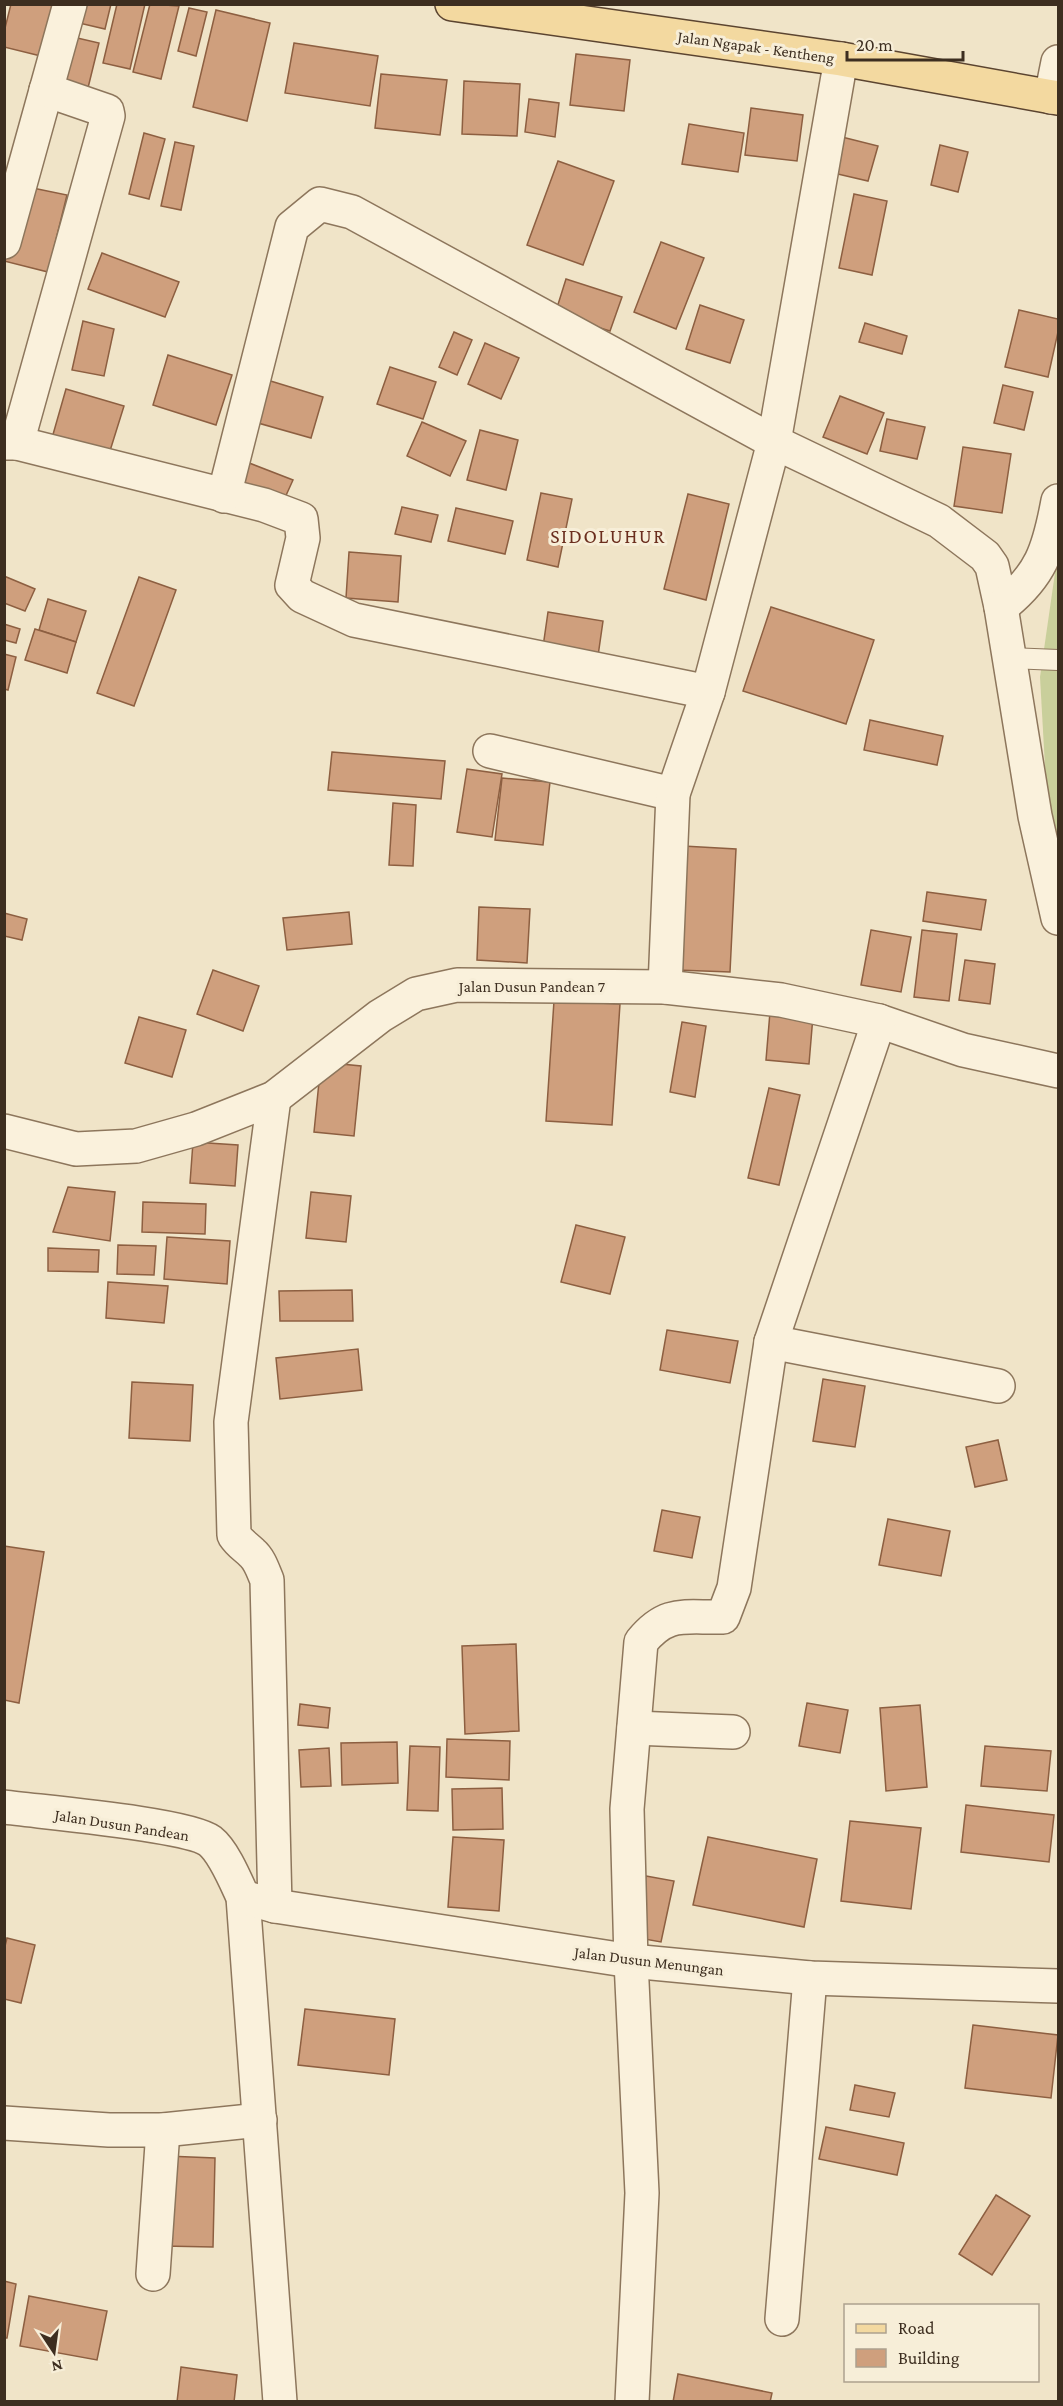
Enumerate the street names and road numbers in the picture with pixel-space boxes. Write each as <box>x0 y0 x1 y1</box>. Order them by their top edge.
street label: Jalan Ngapak - Kentheng <box>675 27 836 67</box>
street label: Jalan Dusun Pandean 7 <box>457 978 606 996</box>
street label: Jalan Dusun Pandean <box>51 1806 191 1845</box>
street label: Jalan Dusun Menungan <box>571 1943 725 1980</box>

